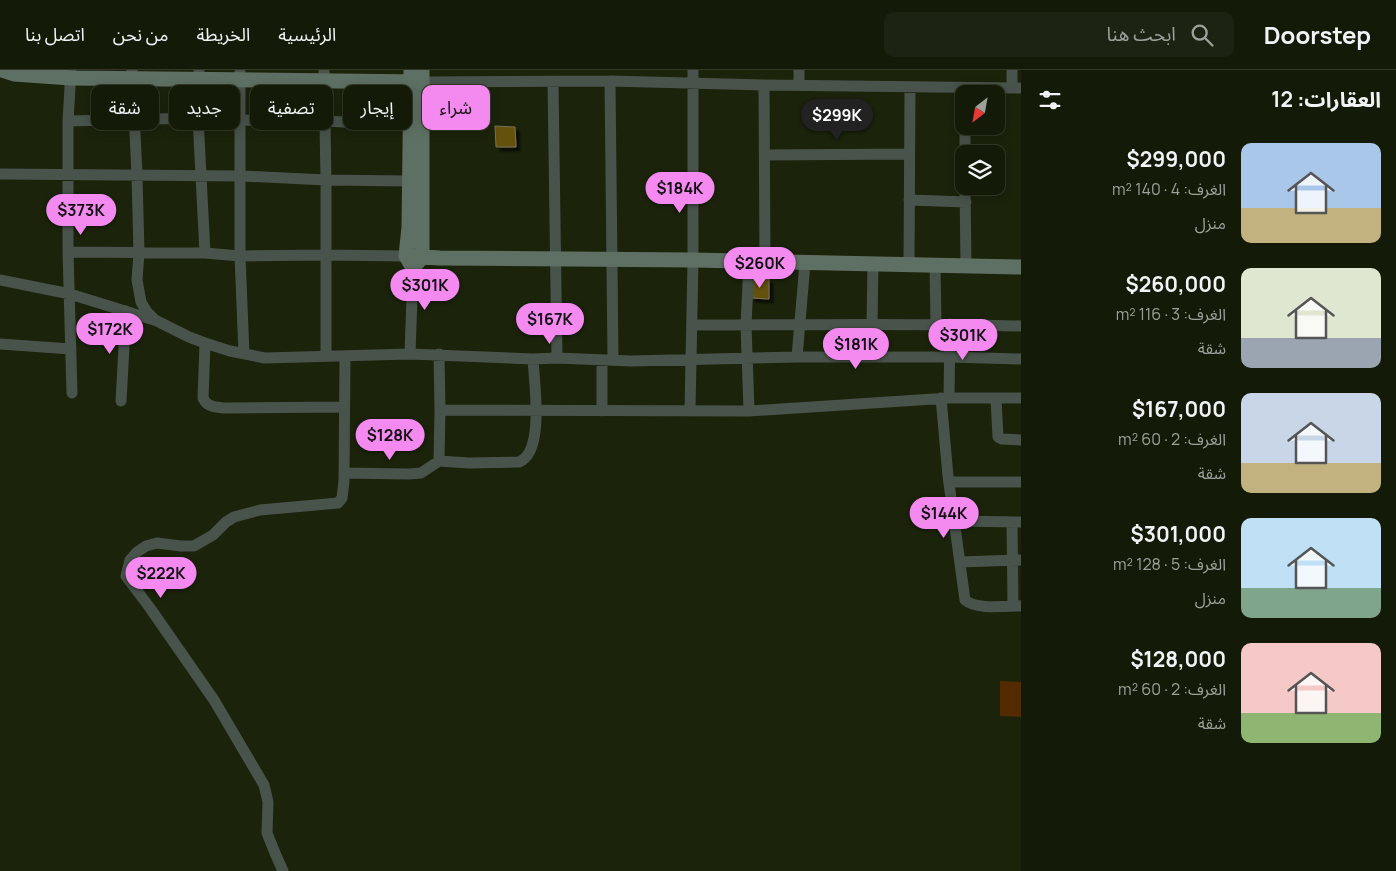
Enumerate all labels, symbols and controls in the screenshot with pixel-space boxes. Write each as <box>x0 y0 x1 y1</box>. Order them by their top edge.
search box <box>884 12 1234 57</box>
text: Doorstep <box>1264 18 1371 51</box>
text: ابحث هنا <box>1107 21 1176 47</box>
icon: search <box>1188 21 1216 49</box>
text: اتصل بنا <box>25 22 85 46</box>
text: من نحن <box>113 22 168 46</box>
text: الخريطة <box>196 22 250 46</box>
text: الرئيسية <box>278 22 336 46</box>
chip: شقة <box>91 85 159 130</box>
chip: جديد <box>169 85 240 130</box>
chip: تصفية <box>250 85 333 130</box>
chip: إيجار <box>343 85 412 130</box>
chip: شراء <box>422 85 490 130</box>
north arrow <box>955 85 1005 135</box>
map controls <box>955 85 1005 195</box>
text: العقارات: 12 <box>1271 85 1381 113</box>
icon: filters <box>1036 86 1064 114</box>
pin: $299K <box>802 98 872 141</box>
text: $299K <box>812 104 862 126</box>
button: layers <box>955 145 1005 195</box>
text: $299,000 <box>1126 145 1226 173</box>
icon: home <box>1281 163 1341 223</box>
pin: $184K <box>645 172 715 214</box>
text: $184K <box>657 177 703 199</box>
text: الغرف: 4 · 140 m² <box>1112 178 1226 200</box>
pin: $373K <box>46 194 116 236</box>
text: $373K <box>57 199 105 221</box>
text: منزل <box>1195 212 1226 234</box>
pin: $260K <box>725 246 795 289</box>
text: $260K <box>735 252 785 274</box>
pin: $301K <box>390 268 460 311</box>
text: $260,000 <box>1126 270 1226 298</box>
text: $301K <box>401 274 449 296</box>
icon: home <box>1281 288 1341 348</box>
pin: $167K <box>515 302 585 345</box>
text: الغرف: 3 · 116 m² <box>1116 303 1226 325</box>
text: $167K <box>527 308 573 330</box>
pin: $172K <box>75 312 145 355</box>
text: $172K <box>87 318 133 340</box>
pin: $301K <box>928 318 998 361</box>
text: $301K <box>939 324 987 346</box>
pin: $181K <box>821 328 891 370</box>
text: $181K <box>834 333 878 355</box>
text: شقة <box>1198 337 1226 359</box>
text: $167,000 <box>1132 395 1226 423</box>
icon: home <box>1281 413 1341 473</box>
pin: $128K <box>355 418 425 461</box>
text: $128K <box>367 424 413 446</box>
text: الغرف: 2 · 60 m² <box>1118 428 1226 450</box>
text: شقة <box>1198 462 1226 484</box>
pin: $144K <box>909 496 979 539</box>
text: $144K <box>921 502 967 524</box>
text: $301,000 <box>1131 520 1226 548</box>
icon: home <box>1281 538 1341 598</box>
text: الغرف: 5 · 128 m² <box>1113 553 1226 575</box>
pin: $222K <box>126 556 196 599</box>
text: $222K <box>137 562 185 584</box>
text: منزل <box>1195 587 1226 609</box>
text: $128,000 <box>1130 645 1226 673</box>
icon: home <box>1281 663 1341 723</box>
text: الغرف: 2 · 60 m² <box>1118 678 1226 700</box>
text: شقة <box>1198 712 1226 734</box>

